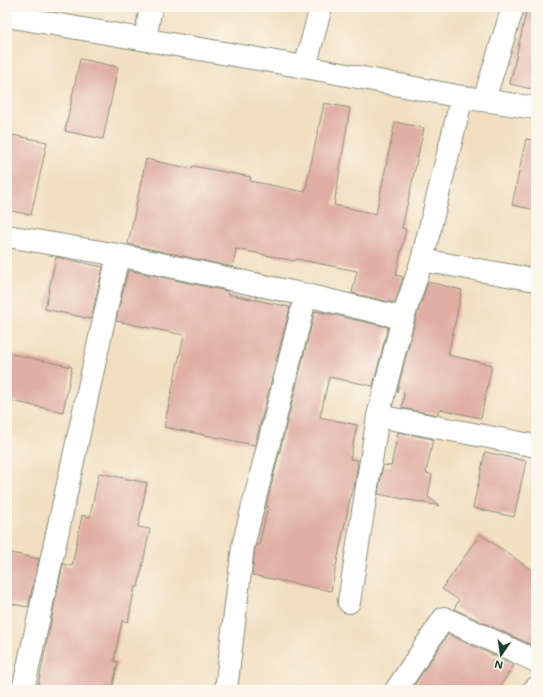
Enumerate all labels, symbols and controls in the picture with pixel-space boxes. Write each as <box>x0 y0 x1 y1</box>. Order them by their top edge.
north arrow <box>481 635 521 675</box>
text: N <box>493 657 504 673</box>

